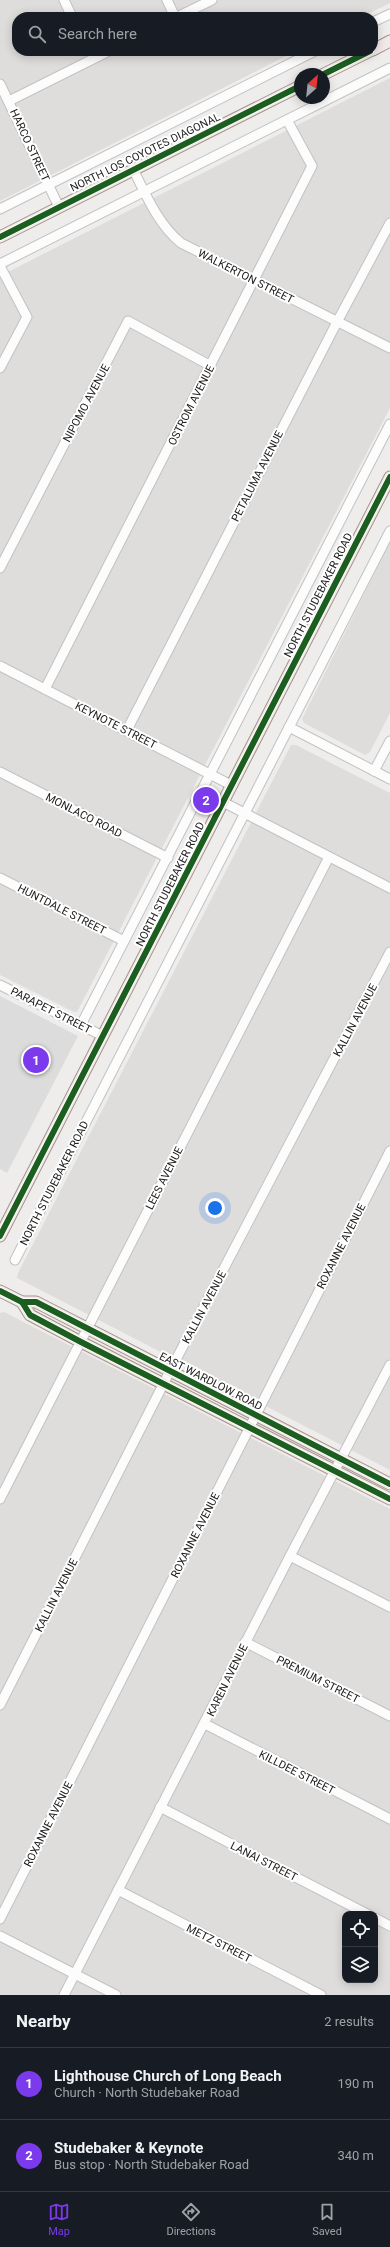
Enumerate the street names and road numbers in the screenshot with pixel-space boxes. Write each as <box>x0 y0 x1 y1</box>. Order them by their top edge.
street label: HARCO STREET <box>7 107 52 184</box>
street label: NORTH LOS COYOTES DIAGONAL <box>68 110 222 195</box>
street label: WALKERTON STREET <box>196 247 296 306</box>
street label: NIPOMO AVENUE <box>60 362 112 444</box>
street label: OSTROM AVENUE <box>166 363 217 448</box>
street label: PETALUMA AVENUE <box>229 429 286 524</box>
street label: NORTH STUDEBAKER ROAD <box>281 531 356 660</box>
street label: KEYNOTE STREET <box>73 699 159 752</box>
street label: MONLACO ROAD <box>43 791 124 840</box>
street label: NORTH STUDEBAKER ROAD <box>133 820 208 949</box>
street label: HUNTDALE STREET <box>15 882 109 938</box>
street label: KALLIN AVENUE <box>331 982 380 1059</box>
street label: PARAPET STREET <box>8 985 94 1037</box>
street label: NORTH STUDEBAKER ROAD <box>17 1119 92 1248</box>
street label: LEES AVENUE <box>143 1145 186 1212</box>
street label: ROXANNE AVENUE <box>314 1201 369 1291</box>
street label: KALLIN AVENUE <box>180 1269 229 1346</box>
street label: EAST WARDLOW ROAD <box>157 1350 265 1413</box>
street label: ROXANNE AVENUE <box>168 1490 223 1580</box>
street label: KALLIN AVENUE <box>32 1556 81 1634</box>
street label: KAREN AVENUE <box>204 1642 251 1719</box>
street label: PREMIUM STREET <box>274 1653 362 1706</box>
street label: KILLDEE STREET <box>257 1748 337 1797</box>
street label: ROXANNE AVENUE <box>21 1779 76 1869</box>
street label: LANAI STREET <box>228 1839 300 1884</box>
street label: METZ STREET <box>184 1922 254 1966</box>

